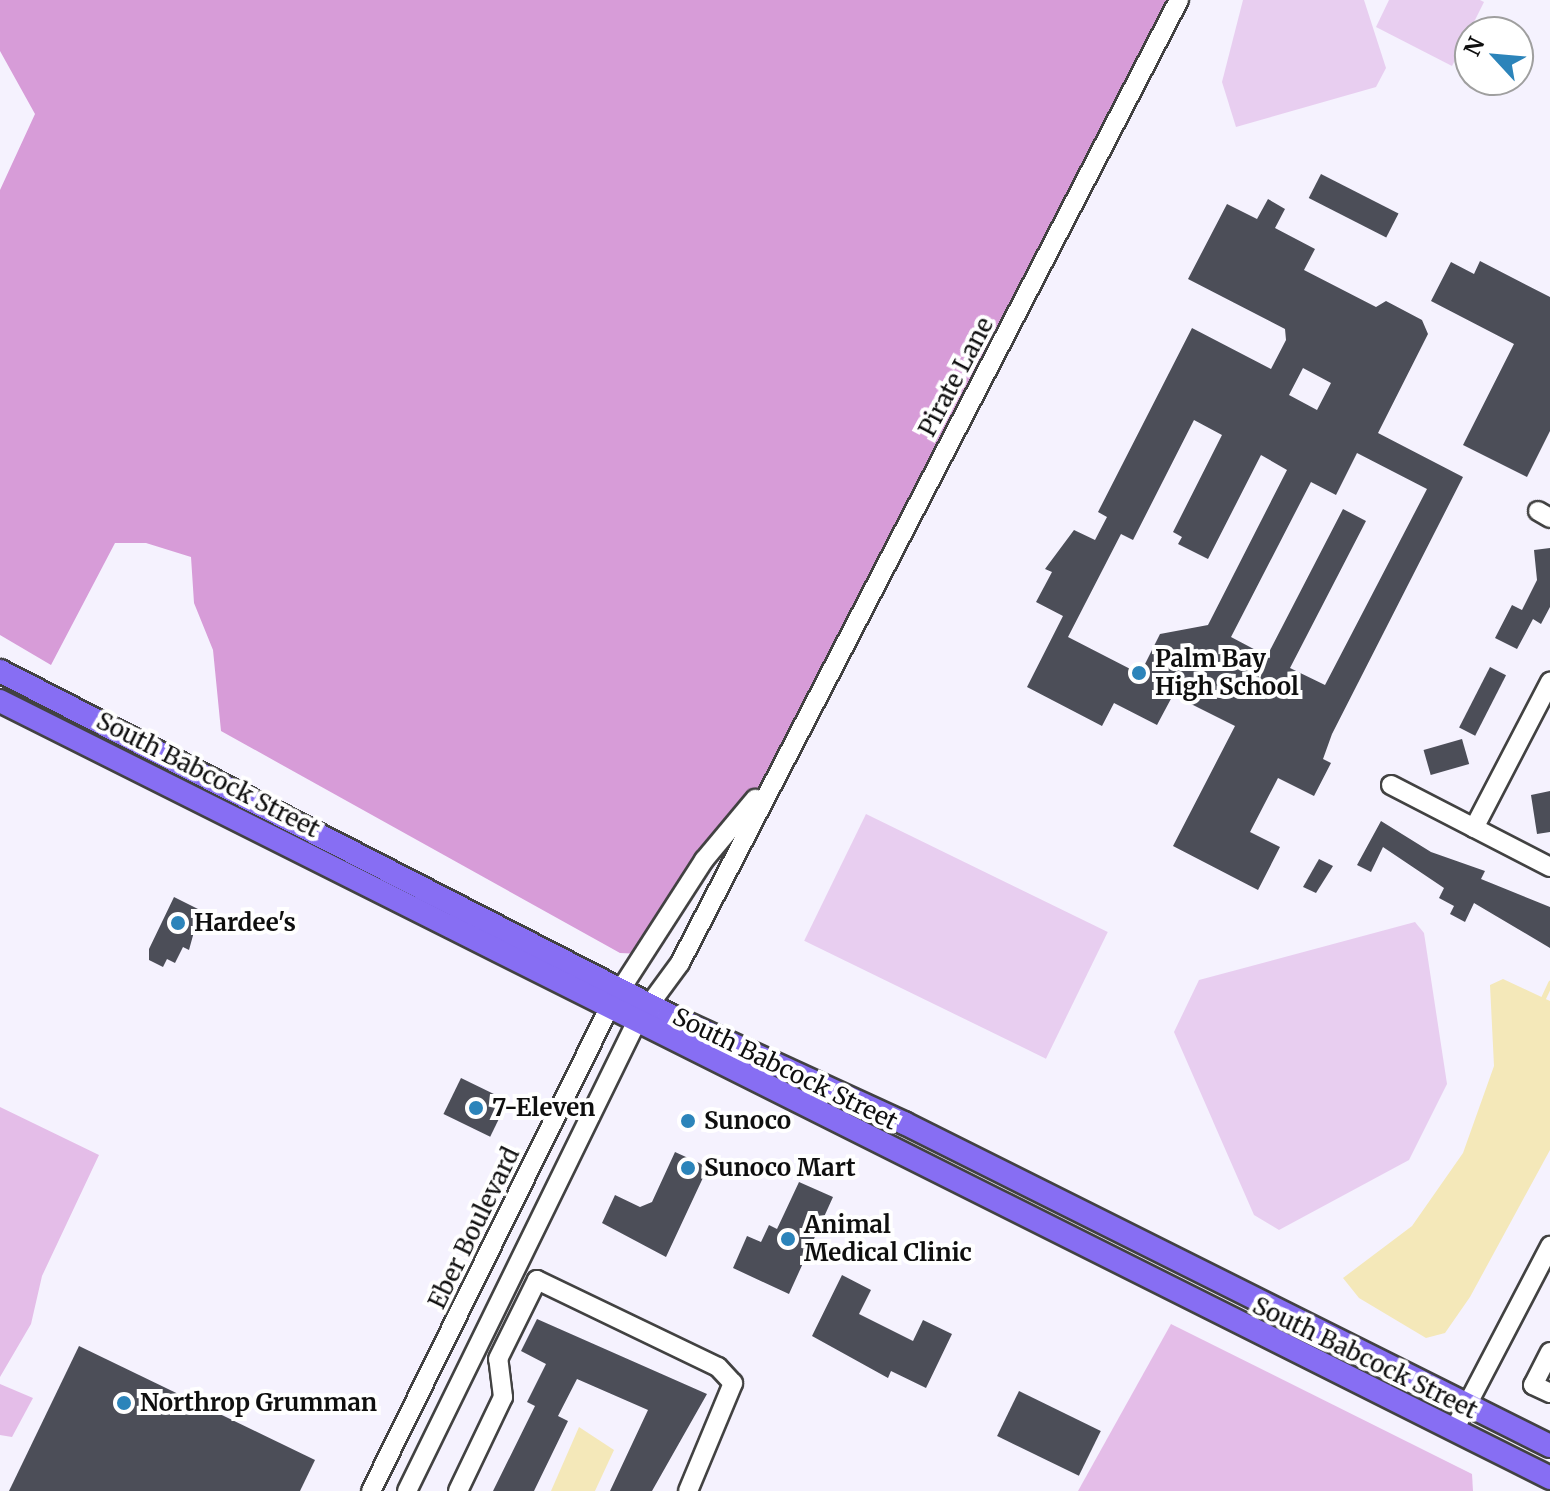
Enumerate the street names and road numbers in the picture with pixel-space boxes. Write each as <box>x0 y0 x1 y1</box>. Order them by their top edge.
street label: Pirate Lane <box>913 313 999 441</box>
street label: South Babcock Street <box>92 706 324 844</box>
street label: South Babcock Street <box>668 1002 902 1136</box>
street label: Eber Boulevard <box>422 1143 526 1313</box>
street label: South Babcock Street <box>1248 1291 1482 1425</box>

